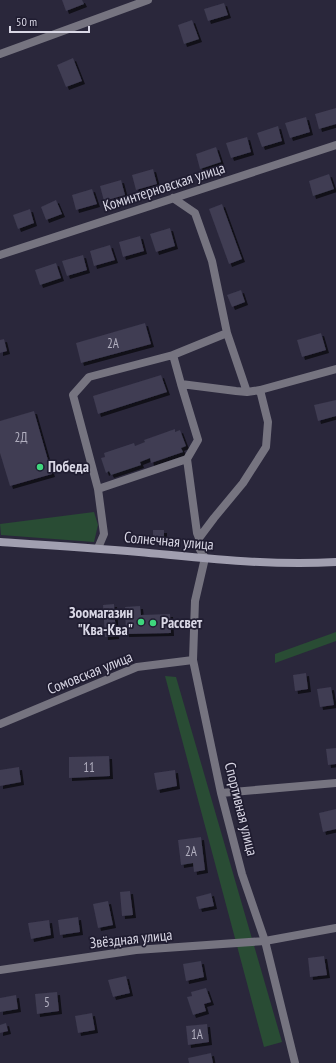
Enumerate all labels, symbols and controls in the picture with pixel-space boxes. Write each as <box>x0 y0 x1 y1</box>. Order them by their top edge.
scale bar <box>10 8 89 34</box>
text: 50 m <box>16 14 37 29</box>
street label: Коминтерновская улица <box>100 158 227 215</box>
house number: 2А <box>107 335 120 352</box>
house number: 2Д <box>15 429 27 446</box>
place label: Победа <box>48 457 89 476</box>
marker: Победа <box>35 462 45 472</box>
street label: Солнечная улица <box>123 527 215 554</box>
place label: Зоомагазин "Ква-Ква" <box>69 603 133 639</box>
place label: Рассвет <box>161 613 203 632</box>
marker: Зоомагазин "Ква-Ква" <box>136 617 146 627</box>
marker: Рассвет <box>148 618 158 628</box>
street label: Сомовская улица <box>44 647 135 698</box>
house number: 11 <box>83 759 95 776</box>
street label: Спортивная улица <box>221 760 262 858</box>
house number: 2А <box>185 843 198 860</box>
street label: Звёздная улица <box>89 925 173 952</box>
house number: 5 <box>44 994 50 1011</box>
house number: 1А <box>191 1026 204 1043</box>

